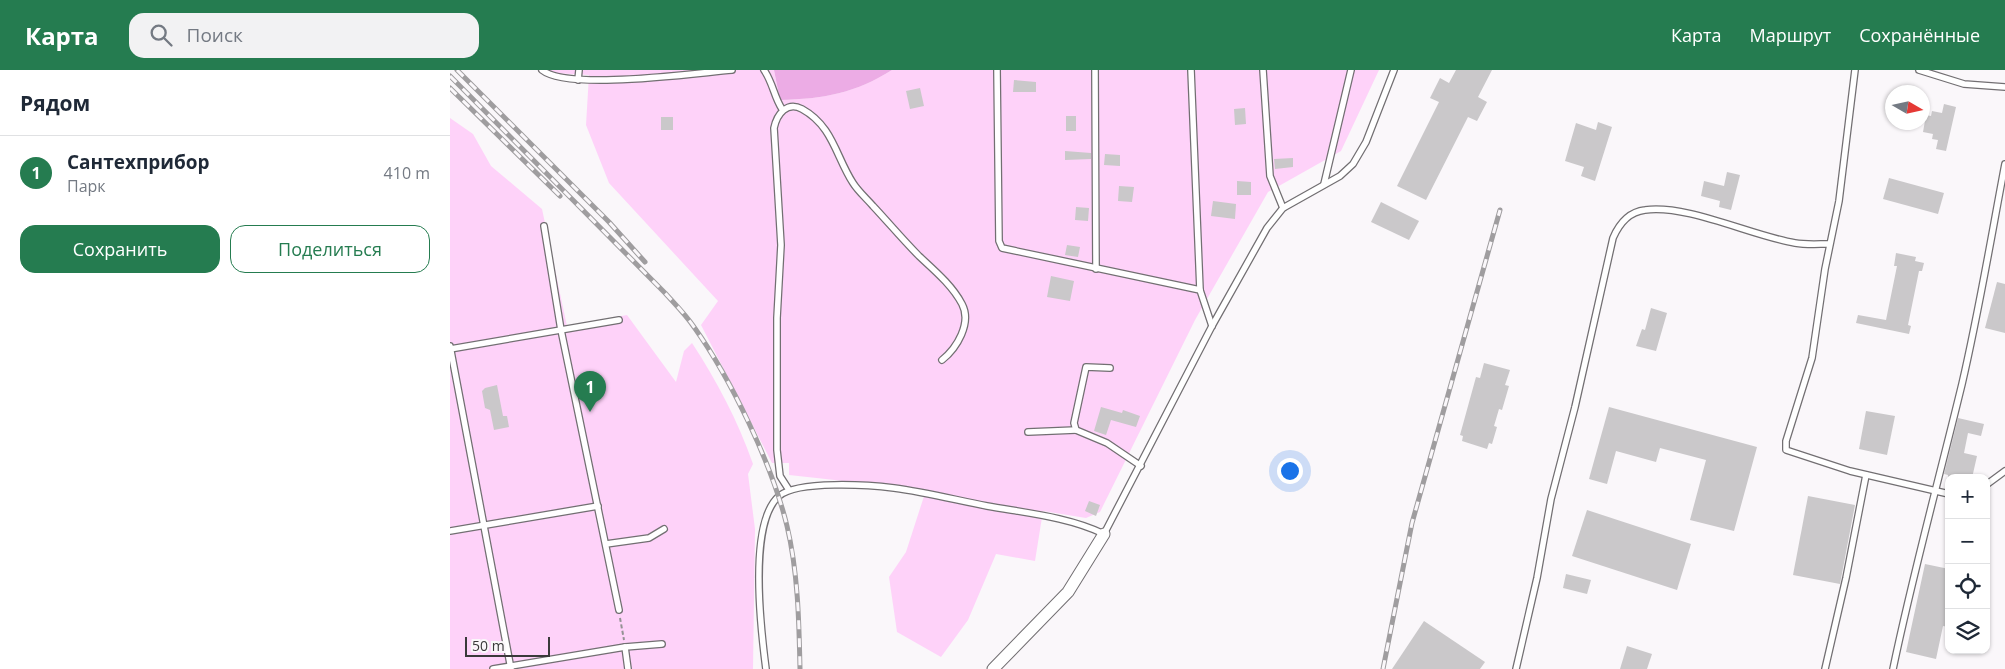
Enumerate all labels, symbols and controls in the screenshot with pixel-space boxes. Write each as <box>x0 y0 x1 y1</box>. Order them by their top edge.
search box <box>129 13 479 58</box>
text: Карта <box>25 19 99 52</box>
icon: search <box>147 21 175 49</box>
text: Поиск <box>187 22 243 48</box>
text: Карта <box>1671 23 1721 47</box>
text: Маршрут <box>1749 23 1831 47</box>
text: Сохранённые <box>1859 23 1980 47</box>
north arrow <box>1885 85 1930 130</box>
text: Рядом <box>20 89 90 117</box>
text: Сантехприбор <box>67 149 210 175</box>
text: 1 <box>31 162 41 184</box>
text: 410 m <box>384 162 430 184</box>
text: Парк <box>67 175 106 197</box>
button: Сохранить <box>20 225 220 273</box>
button: Поделиться <box>230 225 430 273</box>
pin: 1 <box>574 371 606 412</box>
your location <box>1277 458 1303 484</box>
map controls <box>1945 474 1990 654</box>
button: + <box>1945 474 1990 519</box>
button: − <box>1945 519 1990 564</box>
button: locate <box>1945 564 1990 609</box>
button: layers <box>1945 609 1990 654</box>
scale bar <box>465 634 550 657</box>
text: 50 m <box>472 636 505 655</box>

